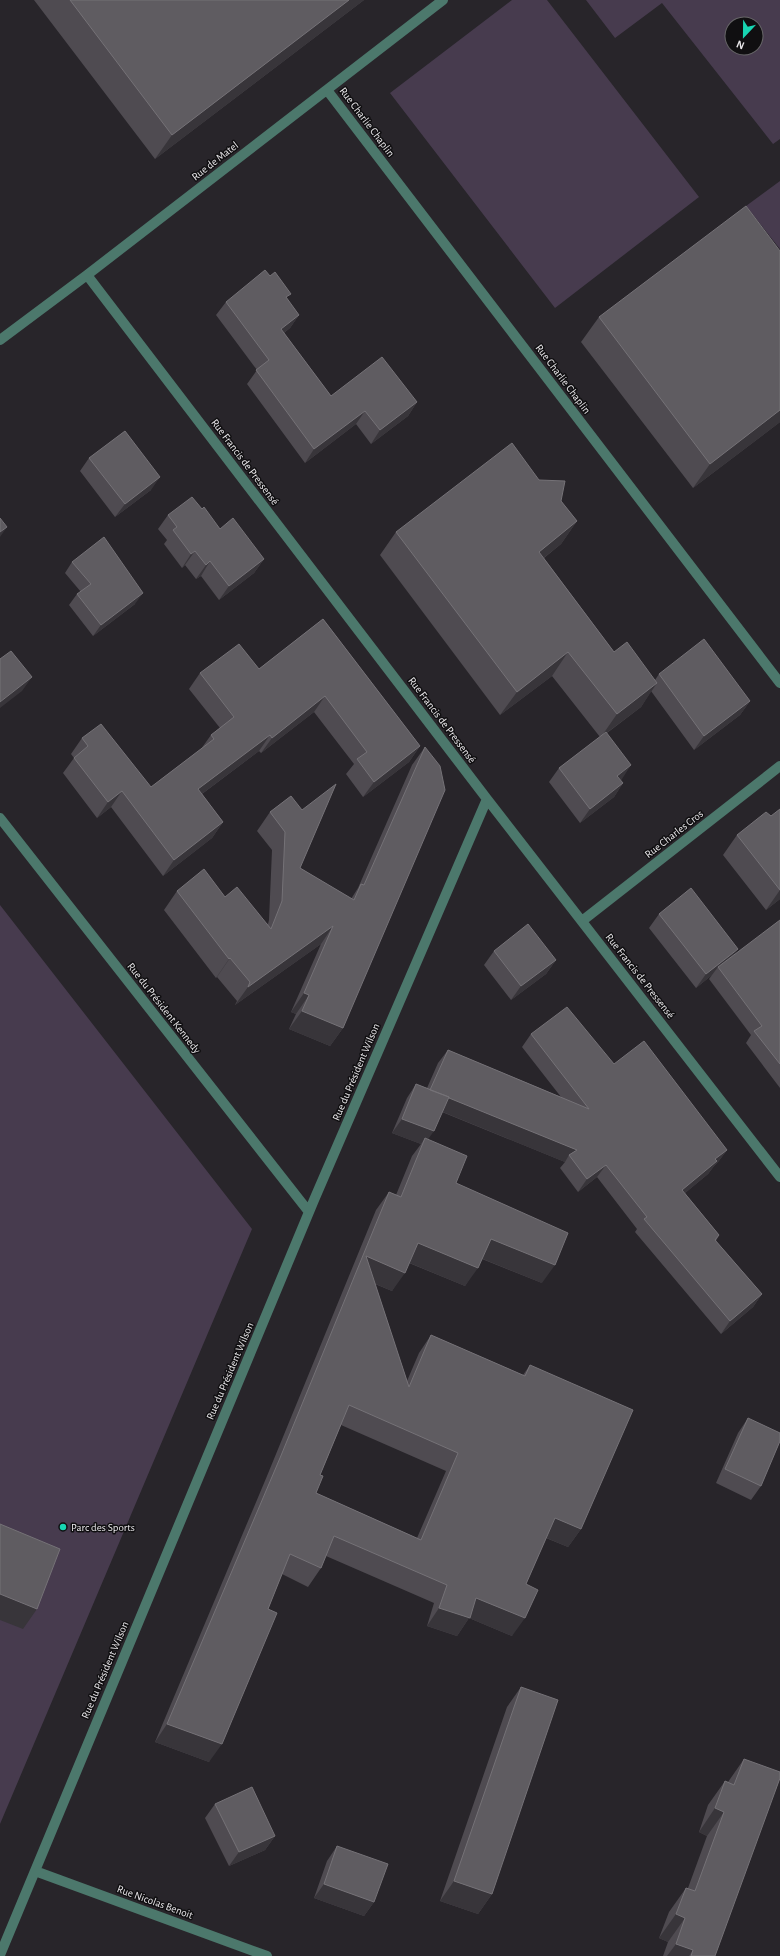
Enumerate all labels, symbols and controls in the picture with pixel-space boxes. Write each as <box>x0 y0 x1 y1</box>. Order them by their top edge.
north arrow <box>724 16 764 56</box>
text: N <box>735 38 746 51</box>
street label: Rue Charlie Chaplin <box>337 85 397 159</box>
street label: Rue de Matel <box>190 140 240 182</box>
street label: Rue Charlie Chaplin <box>533 342 593 416</box>
street label: Rue Francis de Pressensé <box>209 417 281 507</box>
street label: Rue Francis de Pressensé <box>406 675 478 765</box>
street label: Rue Charles Cros <box>643 808 705 860</box>
street label: Rue Francis de Pressensé <box>604 931 676 1021</box>
street label: Rue du Président Kennedy <box>125 961 203 1056</box>
street label: Rue du Président Wilson <box>331 1022 381 1122</box>
street label: Rue du Président Wilson <box>205 1321 255 1421</box>
marker: Parc des Sports <box>58 1522 68 1532</box>
place label: Parc des Sports <box>71 1522 135 1533</box>
street label: Rue du Président Wilson <box>80 1620 130 1720</box>
street label: Rue Nicolas Benoit <box>116 1883 195 1921</box>

